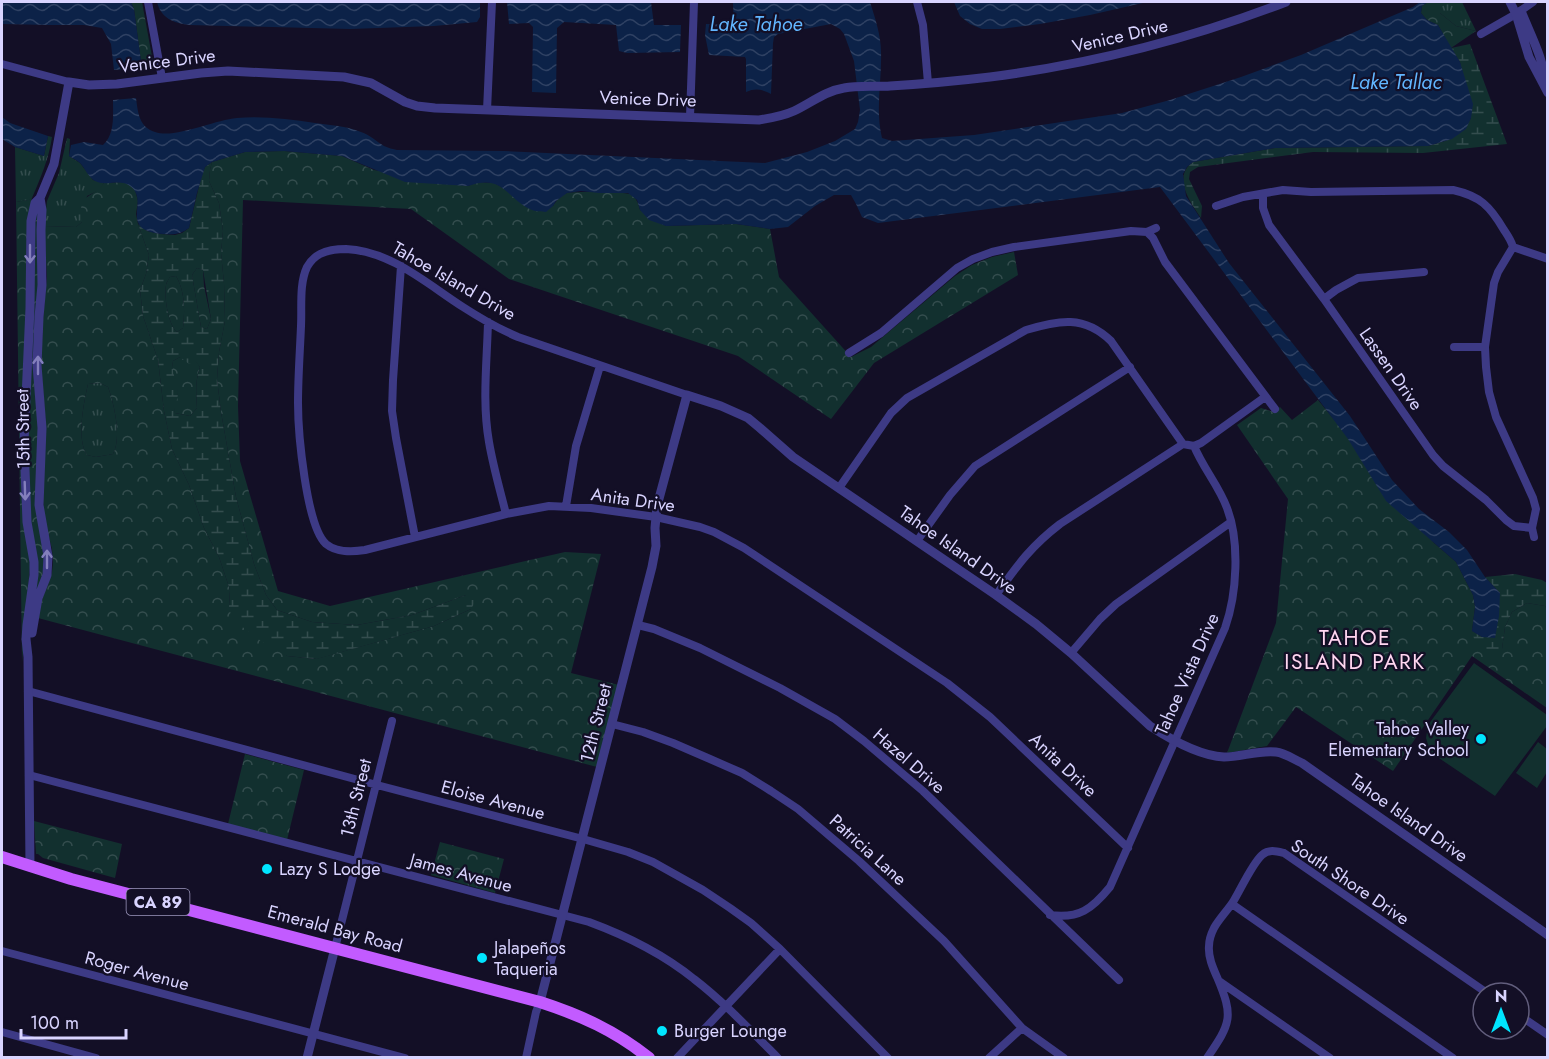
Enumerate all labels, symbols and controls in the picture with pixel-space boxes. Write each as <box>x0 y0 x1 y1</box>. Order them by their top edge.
water label: Lake Tahoe <box>710 10 802 39</box>
street label: Venice Drive <box>1070 12 1170 60</box>
street label: Venice Drive <box>117 42 217 80</box>
water label: Lake Tallac <box>1350 68 1442 97</box>
street label: Venice Drive <box>599 84 697 114</box>
street label: Tahoe Island Drive <box>387 235 521 327</box>
one-way arrow <box>24 243 36 263</box>
street label: Lassen Drive <box>1353 322 1429 416</box>
one-way arrow <box>32 356 44 376</box>
street label: 15th Street <box>9 388 37 469</box>
one-way arrow <box>20 480 31 500</box>
street label: Anita Drive <box>589 481 677 519</box>
street label: Tahoe Island Drive <box>894 500 1022 600</box>
one-way arrow <box>41 550 53 570</box>
street label: Tahoe Vista Drive <box>1148 609 1226 739</box>
district label: TAHOE ISLAND PARK <box>1284 623 1426 677</box>
street label: 12th Street <box>574 680 619 765</box>
place label: Tahoe Valley Elementary School <box>1328 716 1469 763</box>
street label: Hazel Drive <box>867 722 951 800</box>
street label: Anita Drive <box>1023 727 1103 803</box>
marker: Tahoe Valley Elementary School <box>1474 732 1488 746</box>
street label: 13th Street <box>334 755 378 840</box>
street label: Tahoe Island Drive <box>1345 768 1473 868</box>
street label: Eloise Avenue <box>438 774 548 826</box>
street label: Patricia Lane <box>824 808 912 892</box>
street label: South Shore Drive <box>1286 833 1414 931</box>
street label: James Avenue <box>405 846 515 899</box>
place label: Lazy S Lodge <box>279 856 381 882</box>
marker: Lazy S Lodge <box>260 862 274 876</box>
road number: CA 89 <box>126 889 190 915</box>
street label: Emerald Bay Road <box>265 899 405 959</box>
place label: Jalapeños Taqueria <box>492 935 566 982</box>
street label: Roger Avenue <box>82 945 192 997</box>
marker: Jalapeños Taqueria <box>475 951 489 965</box>
north arrow <box>1471 981 1531 1041</box>
text: N <box>1495 985 1507 1008</box>
scale bar <box>21 1002 126 1040</box>
text: 100 m <box>30 1010 79 1036</box>
place label: Burger Lounge <box>674 1018 787 1044</box>
marker: Burger Lounge <box>655 1024 669 1038</box>

